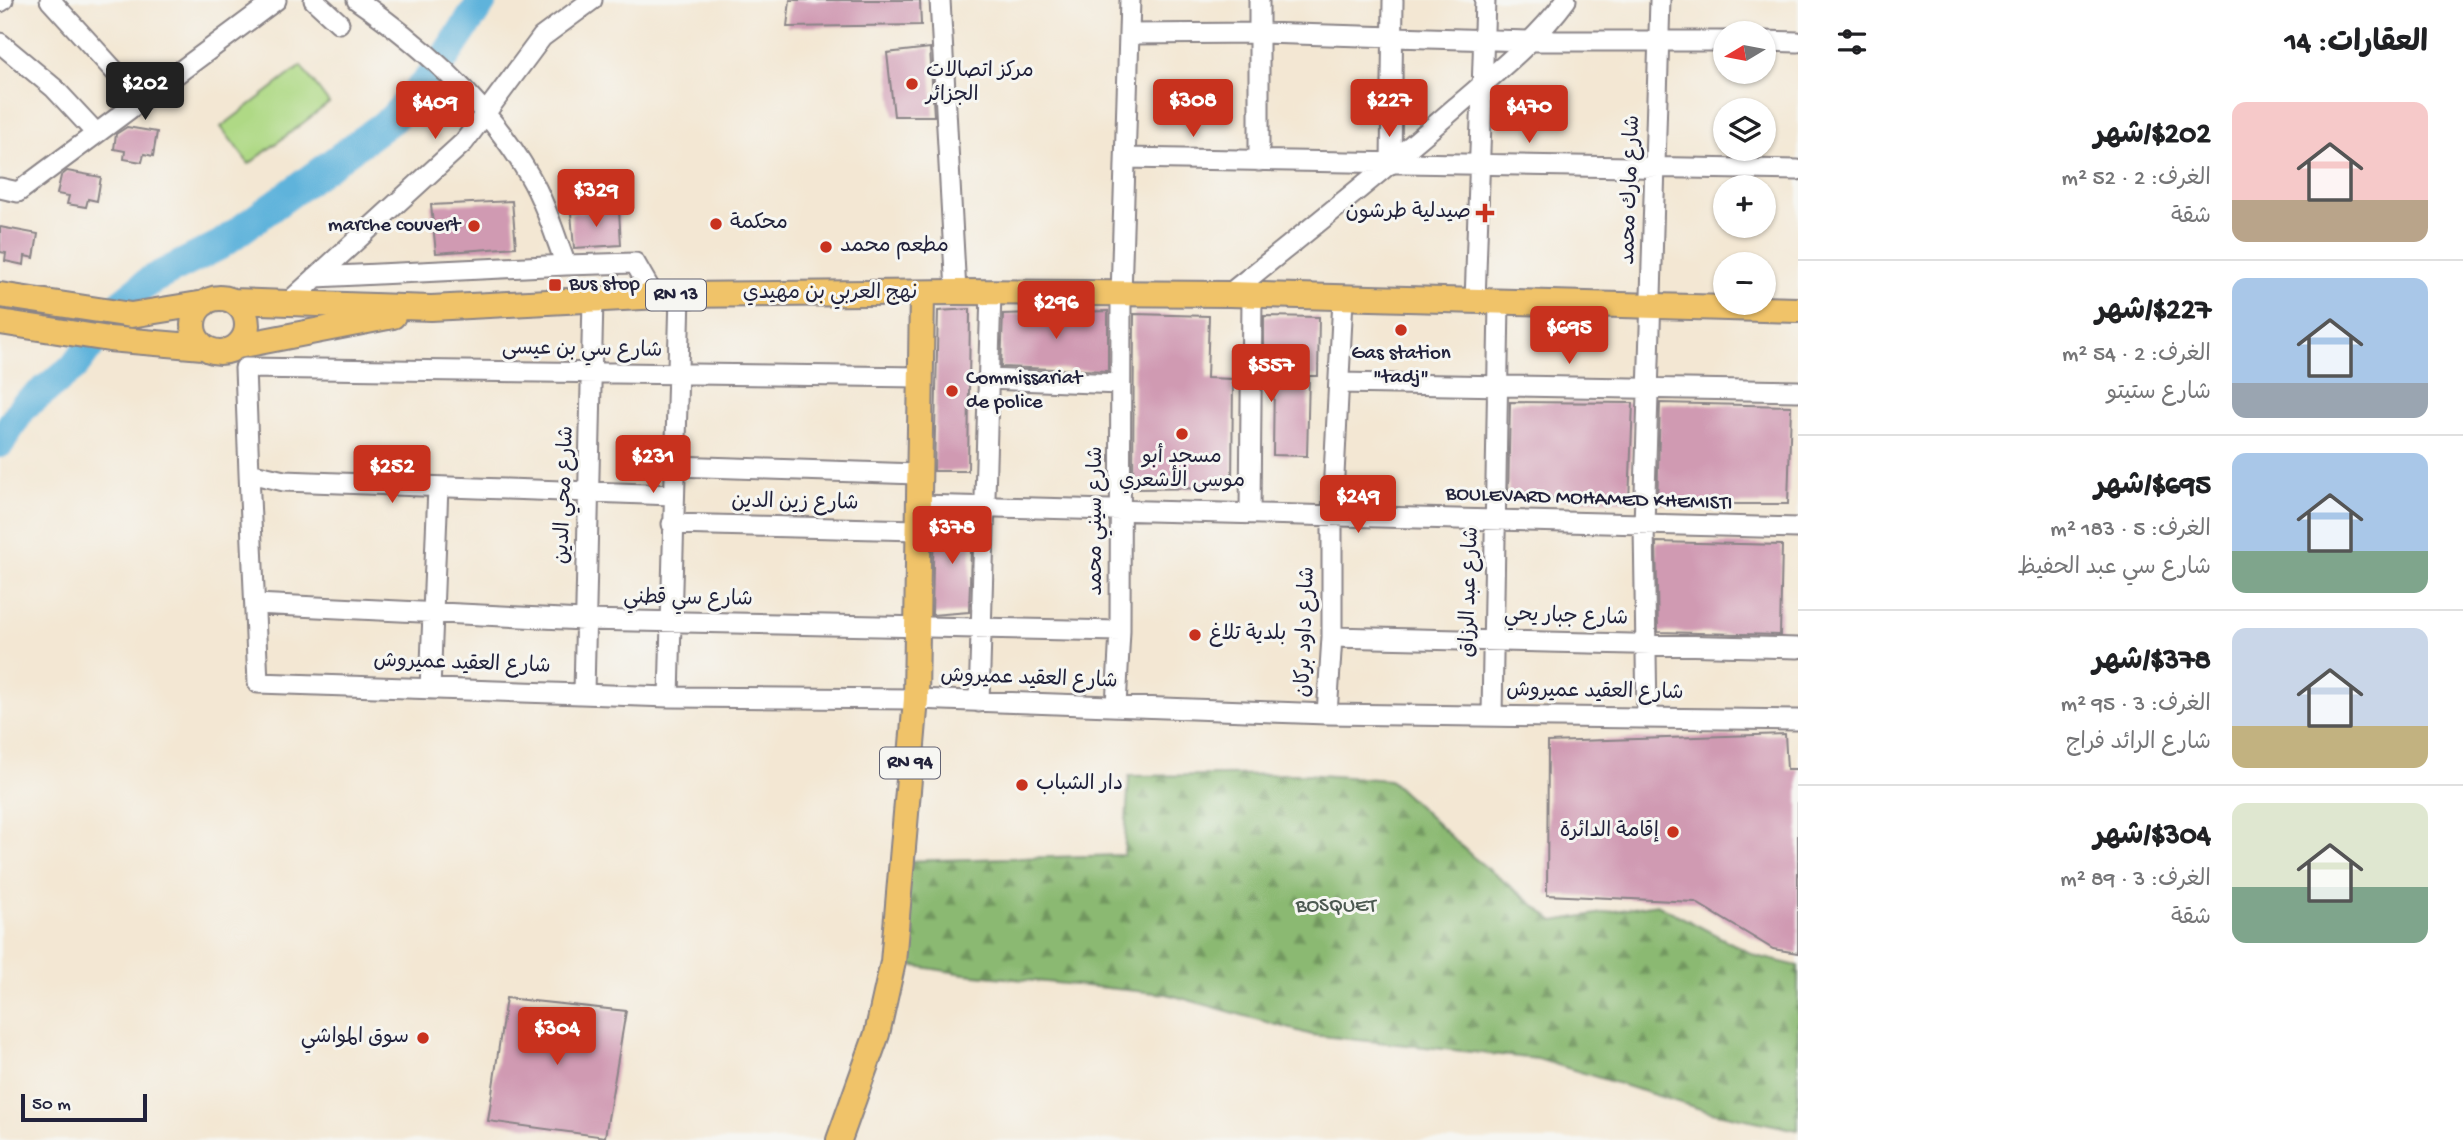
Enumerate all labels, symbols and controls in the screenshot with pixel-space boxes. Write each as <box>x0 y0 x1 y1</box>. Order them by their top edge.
north arrow <box>1713 21 1776 84</box>
map controls <box>1713 21 1776 315</box>
icon: filters <box>1833 23 1871 61</box>
text: العقارات: 14 <box>2285 27 2428 62</box>
place label: مركز اتصالات الجزائر <box>924 60 1034 109</box>
pin: $202 <box>104 62 186 122</box>
text: $202 <box>122 71 168 98</box>
marker: مركز اتصالات الجزائر <box>904 76 920 92</box>
pin: $308 <box>1152 80 1234 139</box>
pin: $227 <box>1348 80 1430 139</box>
pin: $409 <box>394 82 476 141</box>
pin: $470 <box>1488 86 1570 145</box>
text: $308 <box>1169 88 1217 115</box>
text: $227 <box>1367 88 1411 115</box>
text: $409 <box>412 90 458 117</box>
text: $470 <box>1506 94 1552 121</box>
button: layers <box>1713 98 1776 161</box>
street label: شارع مارك محمد <box>1617 115 1647 265</box>
text: $202/شهر <box>2094 119 2211 154</box>
icon: home <box>2288 130 2372 214</box>
text: الغرف: 2 · 52 m² <box>2062 166 2211 193</box>
pin: $329 <box>555 170 637 229</box>
button: + <box>1713 175 1776 238</box>
text: $329 <box>573 178 619 205</box>
place label: صيدلية طرشون <box>1345 201 1471 226</box>
text: شقة <box>2171 204 2211 231</box>
marker: صيدلية طرشون <box>1477 205 1493 221</box>
place label: محكمة <box>730 212 788 237</box>
place label: marche couvert <box>328 214 462 239</box>
marker: محكمة <box>708 216 724 232</box>
marker: marche couvert <box>466 218 482 234</box>
place label: مطعم محمد <box>840 235 949 260</box>
marker: مطعم محمد <box>818 239 834 255</box>
button: − <box>1713 252 1776 315</box>
place label: Bus stop <box>568 273 640 298</box>
marker: Bus stop <box>547 277 563 293</box>
road number: RN 13 <box>646 280 706 310</box>
street label: نهج العربي بن مهيدي <box>743 282 917 310</box>
pin: $296 <box>1015 282 1097 341</box>
text: $296 <box>1034 290 1078 317</box>
text: $227/شهر <box>2095 295 2211 330</box>
pin: $695 <box>1528 306 1610 366</box>
icon: home <box>2288 306 2372 390</box>
text: $695 <box>1546 315 1592 342</box>
marker: Gas station "tadj" <box>1393 322 1409 338</box>
street label: شارع سي بن عيسى <box>501 337 663 368</box>
place label: Gas station "tadj" <box>1351 342 1451 391</box>
text: الغرف: 2 · 54 m² <box>2062 342 2211 369</box>
pin: $557 <box>1230 344 1312 404</box>
text: $557 <box>1248 353 1294 380</box>
place label: Commissariat de police <box>966 367 1084 416</box>
text: شارع ستيتو <box>2107 380 2211 407</box>
marker: Commissariat de police <box>944 383 960 399</box>
street label: شارع محي الدين <box>551 425 584 565</box>
marker: مسجد أبو موسى الأشعري <box>1174 426 1190 442</box>
pin: $231 <box>612 435 694 495</box>
place label: مسجد أبو موسى الأشعري <box>1119 443 1245 495</box>
text: $231 <box>632 444 674 471</box>
pin: $252 <box>351 446 433 505</box>
street label: شارع سيني محمد <box>1085 446 1113 596</box>
text: $252 <box>370 454 414 481</box>
text: $695/شهر <box>2094 470 2211 505</box>
pin: $249 <box>1317 476 1399 535</box>
icon: home <box>2288 481 2372 565</box>
street label: BOULEVARD MOHAMED KHEMISTI <box>1444 482 1733 518</box>
text: $249 <box>1336 484 1380 511</box>
street label: شارع زين الدين <box>731 490 859 518</box>
pin: $378 <box>911 506 993 566</box>
text: $378 <box>929 515 975 542</box>
text: الغرف: 5 · 183 m² <box>2050 517 2211 544</box>
street label: شارع عبد الرزاق <box>1456 526 1486 658</box>
text: شارع سي عبد الحفيظ <box>2017 555 2211 582</box>
street label: شارع داود بركان <box>1292 566 1322 698</box>
street label: شارع سي قطني <box>623 586 753 617</box>
street label: شارع جبار يحي <box>1503 603 1629 636</box>
place label: بلدية تلاغ <box>1209 622 1286 648</box>
marker: بلدية تلاغ <box>1187 627 1203 643</box>
text: $378/شهر <box>2093 645 2211 680</box>
street label: شارع العقيد عميروش <box>373 649 551 681</box>
icon: home <box>2288 656 2372 740</box>
street label: شارع العقيد عميروش <box>940 664 1118 696</box>
street label: شارع العقيد عميروش <box>1506 679 1684 707</box>
text: الغرف: 3 · 95 m² <box>2061 692 2211 719</box>
text: شارع الرائد فراج <box>2066 730 2211 757</box>
road number: RN 94 <box>880 748 940 778</box>
place label: دار الشباب <box>1036 773 1123 798</box>
marker: دار الشباب <box>1014 777 1030 793</box>
place label: إقامة الدائرة <box>1560 820 1659 845</box>
text: $304/شهر <box>2094 820 2211 855</box>
marker: إقامة الدائرة <box>1665 824 1681 840</box>
icon: home <box>2288 831 2372 915</box>
text: الغرف: 3 · 89 m² <box>2060 867 2211 894</box>
park label: BOSQUET <box>1295 895 1377 920</box>
text: شقة <box>2171 905 2211 932</box>
pin: $304 <box>516 1007 598 1067</box>
text: $304 <box>534 1016 580 1043</box>
place label: سوق المواشي <box>301 1026 409 1054</box>
marker: سوق المواشي <box>415 1030 431 1046</box>
scale bar <box>21 1091 147 1123</box>
text: 50 m <box>32 1094 71 1117</box>

